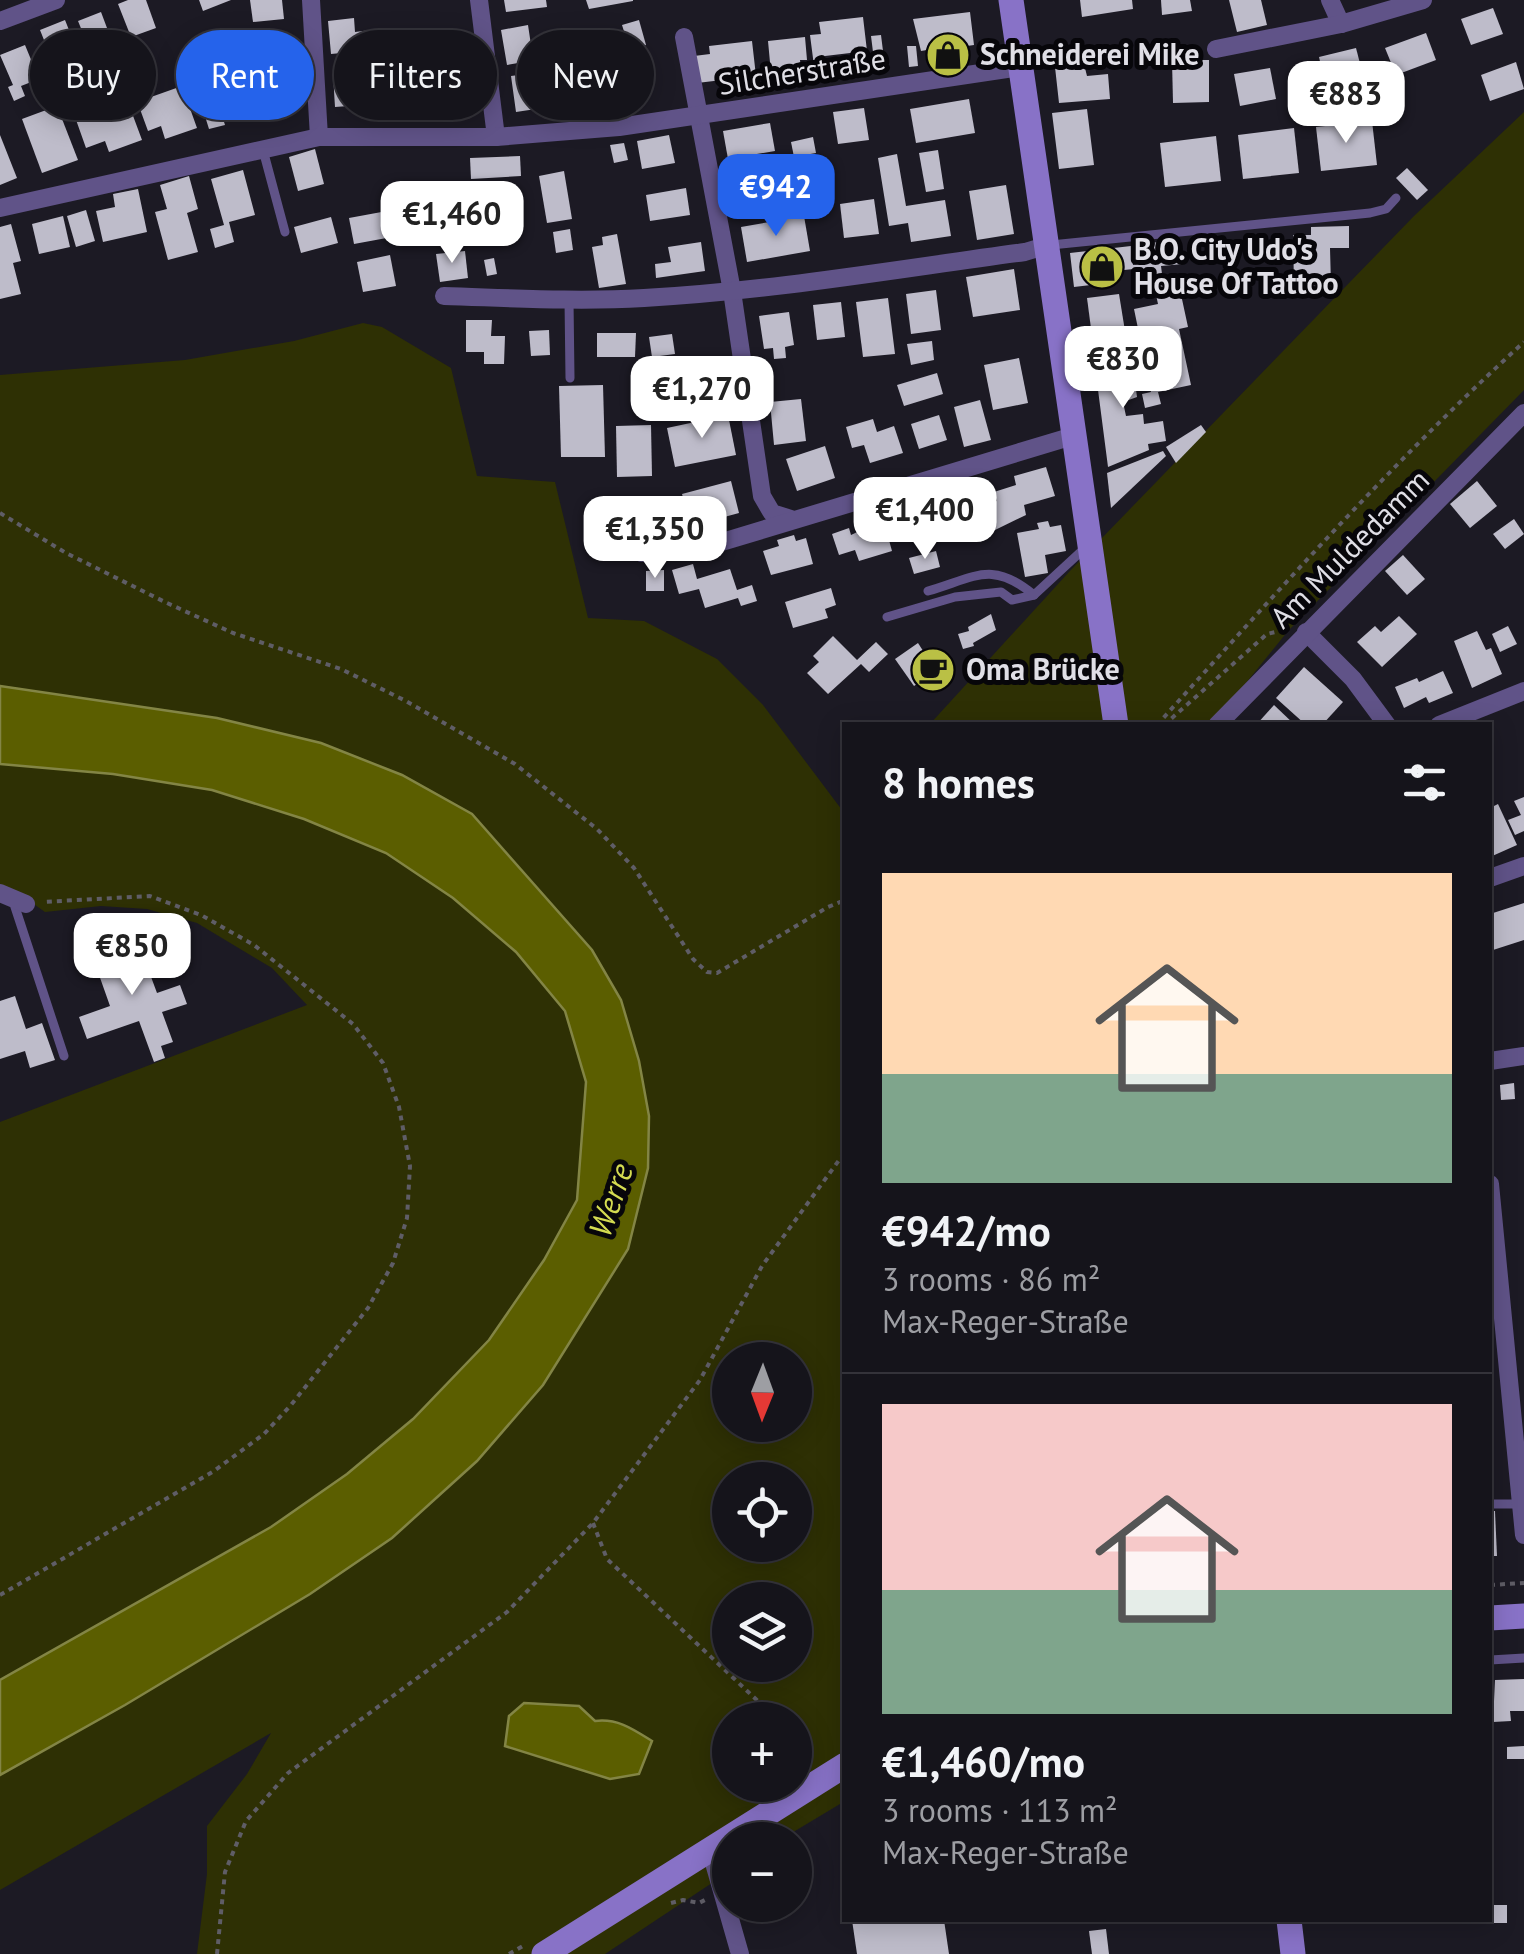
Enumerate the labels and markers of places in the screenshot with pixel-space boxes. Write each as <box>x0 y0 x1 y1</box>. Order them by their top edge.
shop icon: Schneiderei Mike <box>925 32 971 78</box>
place label: Schneiderei Mike <box>980 34 1199 73</box>
pin: €883 <box>1287 61 1405 146</box>
pin: €942 <box>717 154 835 239</box>
pin: €1,460 <box>371 181 533 266</box>
place label: B.O. City Udo's House Of Tattoo <box>1134 229 1339 302</box>
shop icon: B.O. City Udo's House Of Tattoo <box>1079 244 1125 290</box>
pin: €830 <box>1064 326 1182 411</box>
pin: €1,270 <box>621 356 783 441</box>
pin: €1,400 <box>844 477 1006 562</box>
pin: €1,350 <box>574 496 736 581</box>
cafe icon: Oma Brücke <box>910 647 956 693</box>
place label: Oma Brücke <box>966 649 1120 688</box>
pin: €850 <box>73 913 191 998</box>

